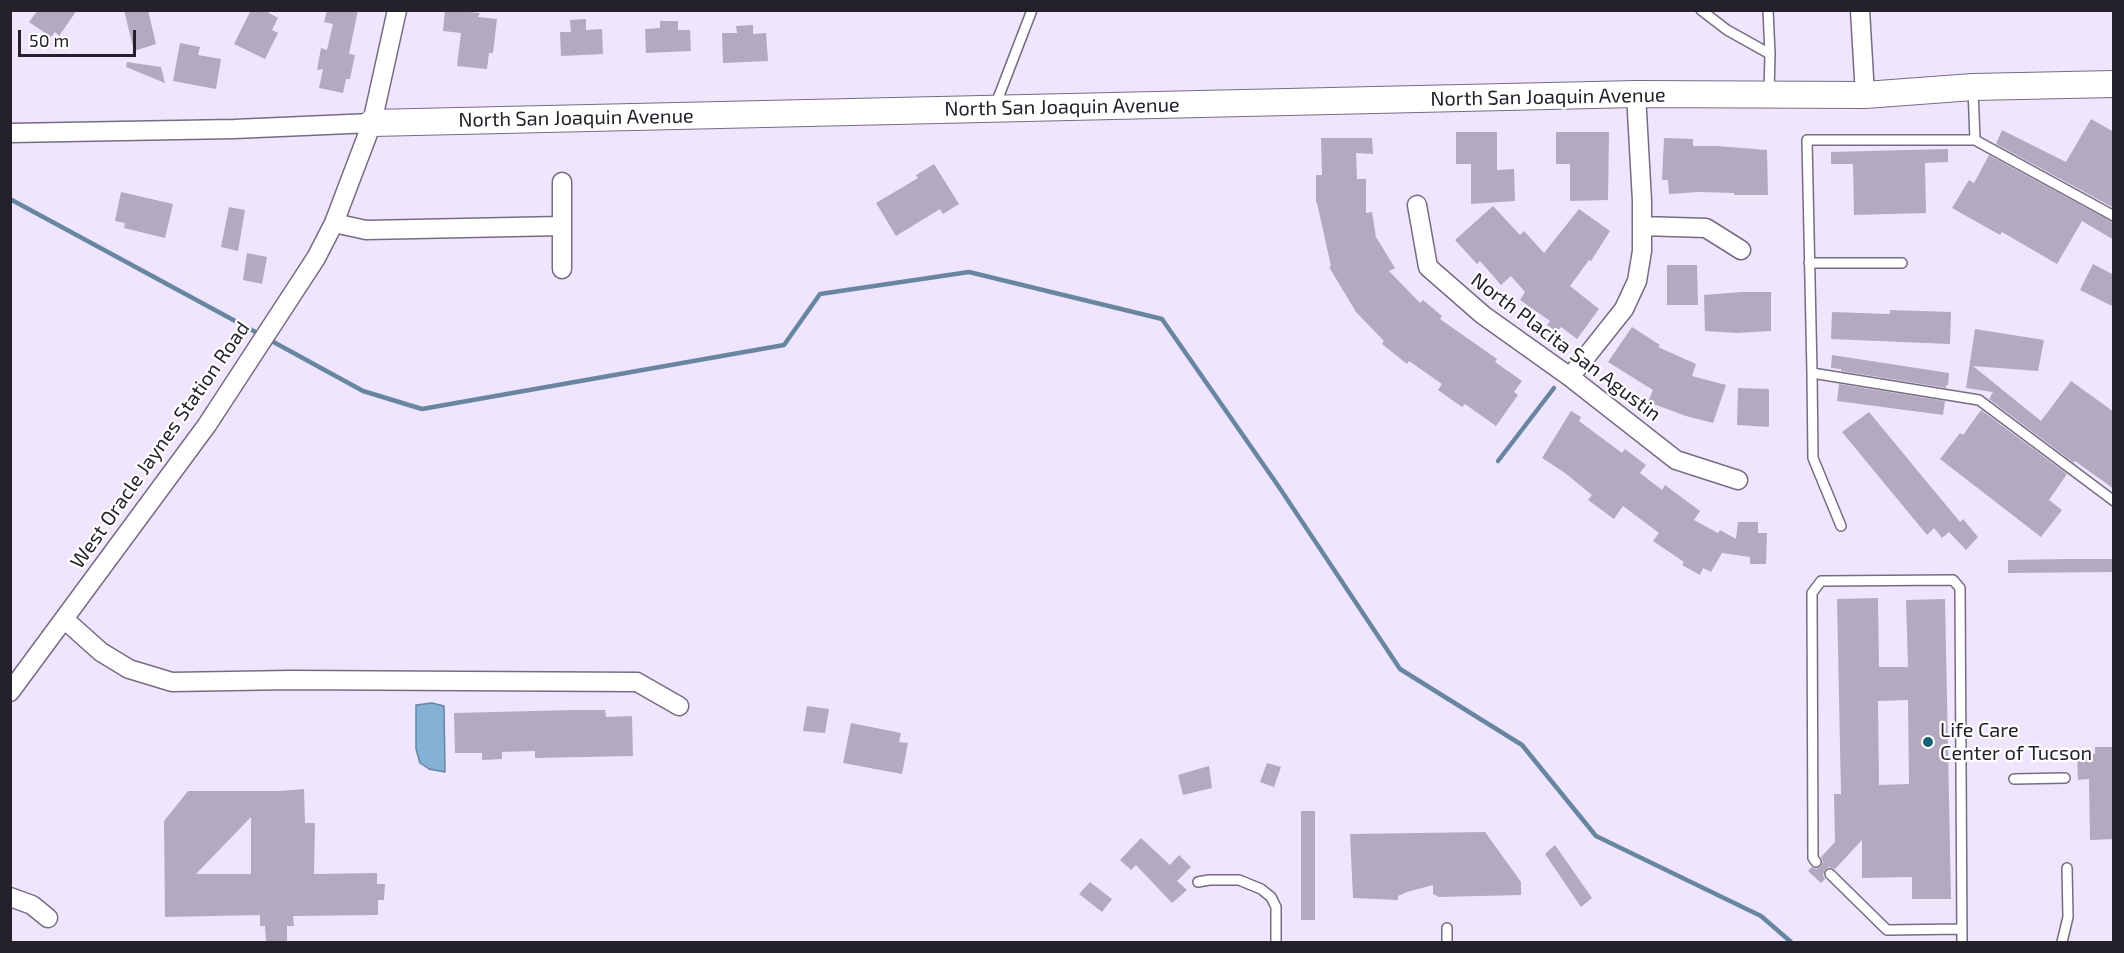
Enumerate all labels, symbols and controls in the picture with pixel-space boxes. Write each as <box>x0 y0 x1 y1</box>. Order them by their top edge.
scale bar <box>21 18 140 56</box>
text: 50 m <box>29 29 69 51</box>
street label: North San Joaquin Avenue <box>1430 83 1666 111</box>
street label: North San Joaquin Avenue <box>944 93 1180 121</box>
street label: North San Joaquin Avenue <box>458 104 694 132</box>
street label: North Placita San Agustin <box>1466 268 1666 426</box>
street label: West Oracle Jaynes Station Road <box>65 317 255 573</box>
place label: Life Care Center of Tucson <box>1940 718 2092 765</box>
marker: Life Care Center of Tucson <box>1921 735 1935 749</box>

